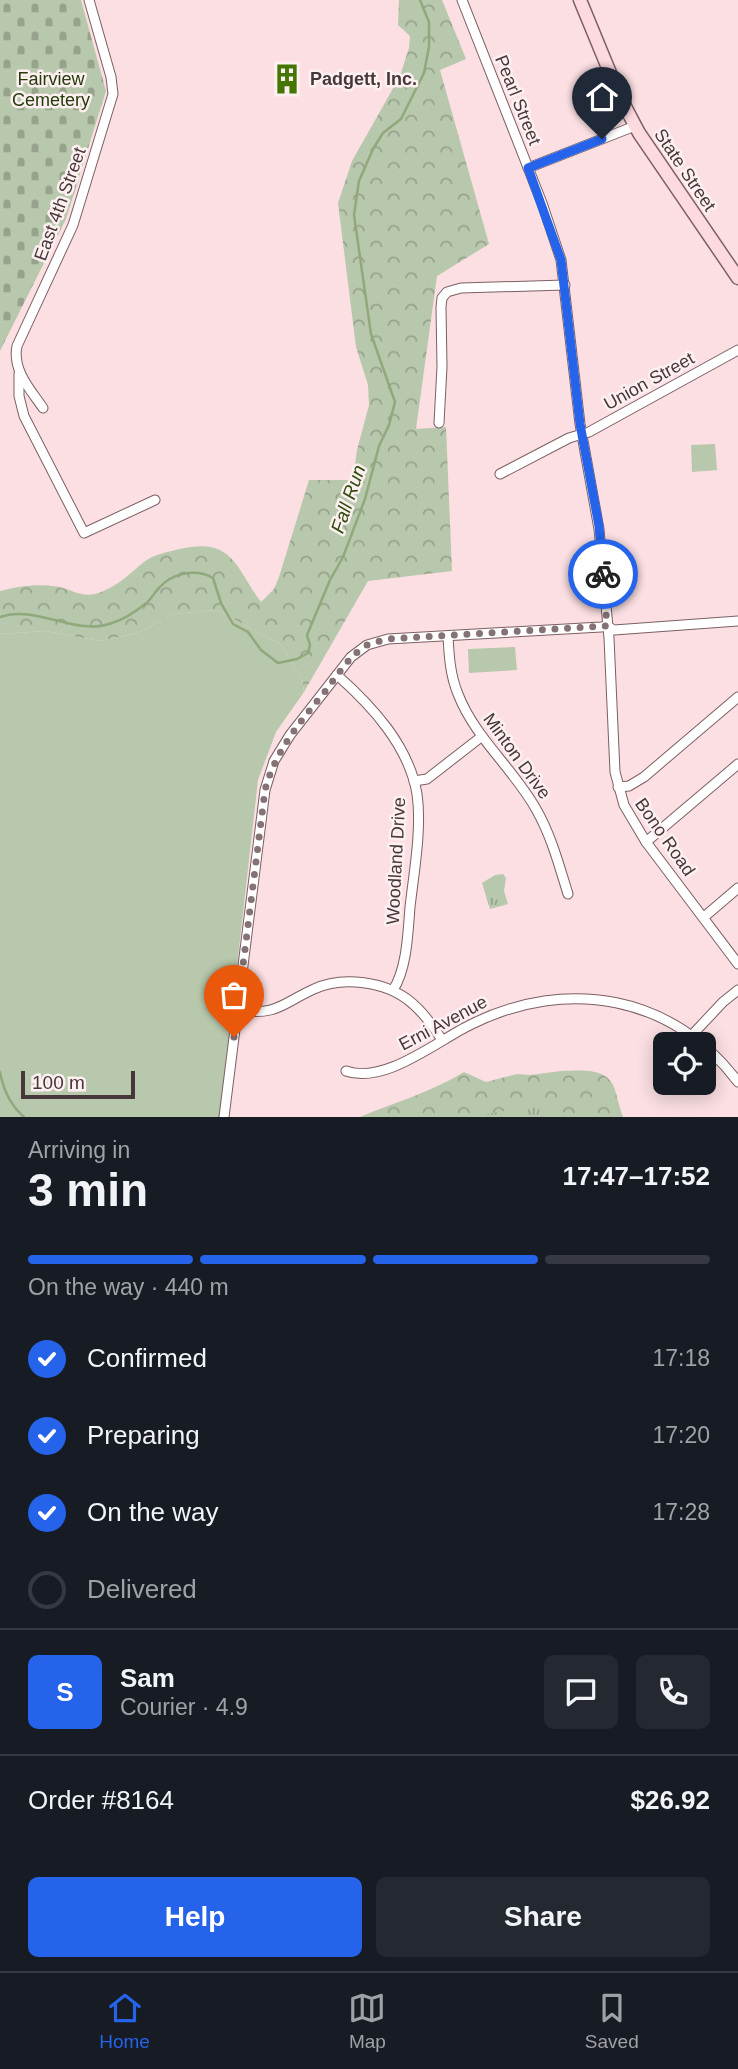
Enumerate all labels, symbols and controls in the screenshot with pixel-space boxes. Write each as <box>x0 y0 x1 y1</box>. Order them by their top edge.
street label: Pearl Street <box>491 52 545 148</box>
building icon: Padgett, Inc. <box>270 62 304 96</box>
pin <box>572 67 632 139</box>
park label: Fairview Cemetery <box>12 69 90 110</box>
place label: Padgett, Inc. <box>310 69 417 89</box>
icon: home <box>583 78 621 116</box>
street label: State Street <box>650 125 720 215</box>
street label: East 4th Street <box>30 145 90 263</box>
street label: Union Street <box>600 348 698 414</box>
water label: Fall Run <box>327 462 369 536</box>
courier <box>568 539 638 609</box>
icon: bike <box>584 555 622 593</box>
street label: Minton Drive <box>479 709 555 803</box>
street label: Bono Road <box>631 794 699 880</box>
street label: Woodland Drive <box>383 797 409 925</box>
pin <box>204 965 264 1037</box>
icon: bag <box>215 976 253 1014</box>
street label: Erni Avenue <box>396 991 490 1055</box>
map controls <box>653 1032 716 1095</box>
button: locate <box>653 1032 716 1095</box>
scale bar <box>21 1068 135 1100</box>
text: 100 m <box>32 1072 85 1093</box>
text: Arriving in <box>28 1137 130 1163</box>
text: 17:47–17:52 <box>563 1161 710 1191</box>
text: 3 min <box>28 1164 148 1216</box>
text: On the way · 440 m <box>28 1274 229 1300</box>
icon: check <box>28 1340 66 1378</box>
text: Confirmed <box>87 1343 207 1373</box>
text: 17:18 <box>652 1345 710 1371</box>
icon: check <box>28 1417 66 1455</box>
text: Preparing <box>87 1420 200 1450</box>
text: 17:20 <box>652 1422 710 1448</box>
icon: check <box>28 1494 66 1532</box>
text: On the way <box>87 1497 219 1527</box>
text: 17:28 <box>652 1499 710 1525</box>
text: Delivered <box>87 1574 197 1604</box>
button: chat <box>544 1655 618 1729</box>
button: phone <box>636 1655 710 1729</box>
text: Sam <box>120 1663 175 1693</box>
text: S <box>56 1677 74 1707</box>
text: Courier · 4.9 <box>120 1694 248 1720</box>
text: Order #8164 <box>28 1785 174 1815</box>
text: $26.92 <box>630 1785 710 1815</box>
button: Help <box>28 1877 362 1957</box>
button: Share <box>376 1877 710 1957</box>
tab: Home <box>99 1989 150 2053</box>
tab: Map <box>348 1989 386 2053</box>
tab: Saved <box>585 1989 639 2053</box>

